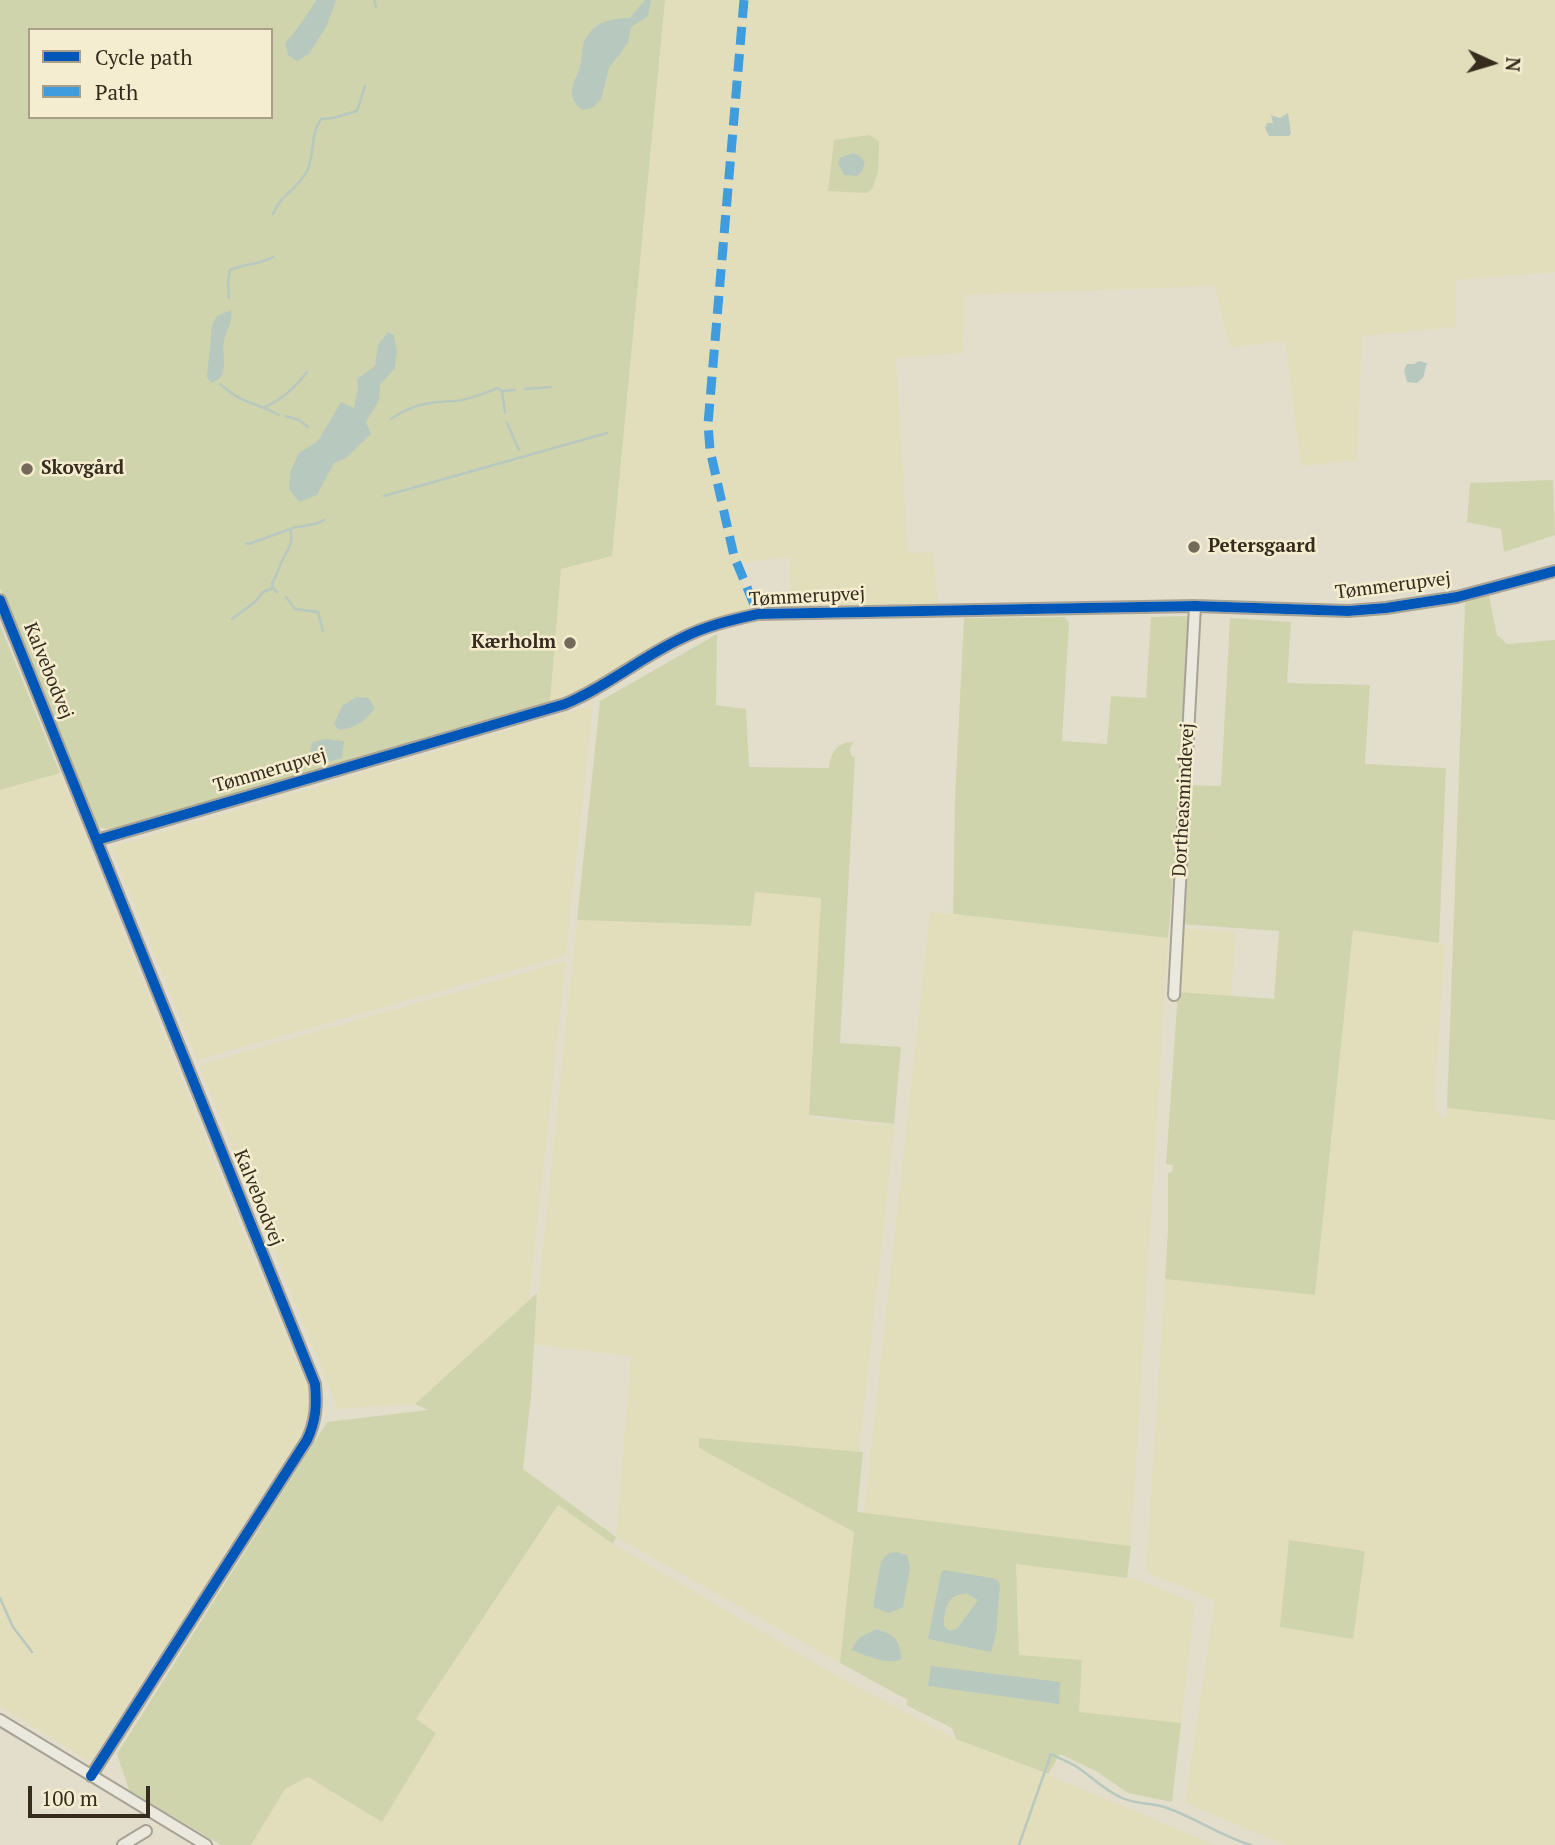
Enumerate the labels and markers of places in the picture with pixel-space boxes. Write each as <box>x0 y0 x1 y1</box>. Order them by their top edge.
place label: Skovgård <box>41 458 124 480</box>
marker: Skovgård <box>19 461 35 477</box>
place label: Petersgaard <box>1208 536 1316 558</box>
marker: Petersgaard <box>1186 539 1202 555</box>
place label: Kærholm <box>471 632 556 654</box>
marker: Kærholm <box>562 635 578 651</box>

